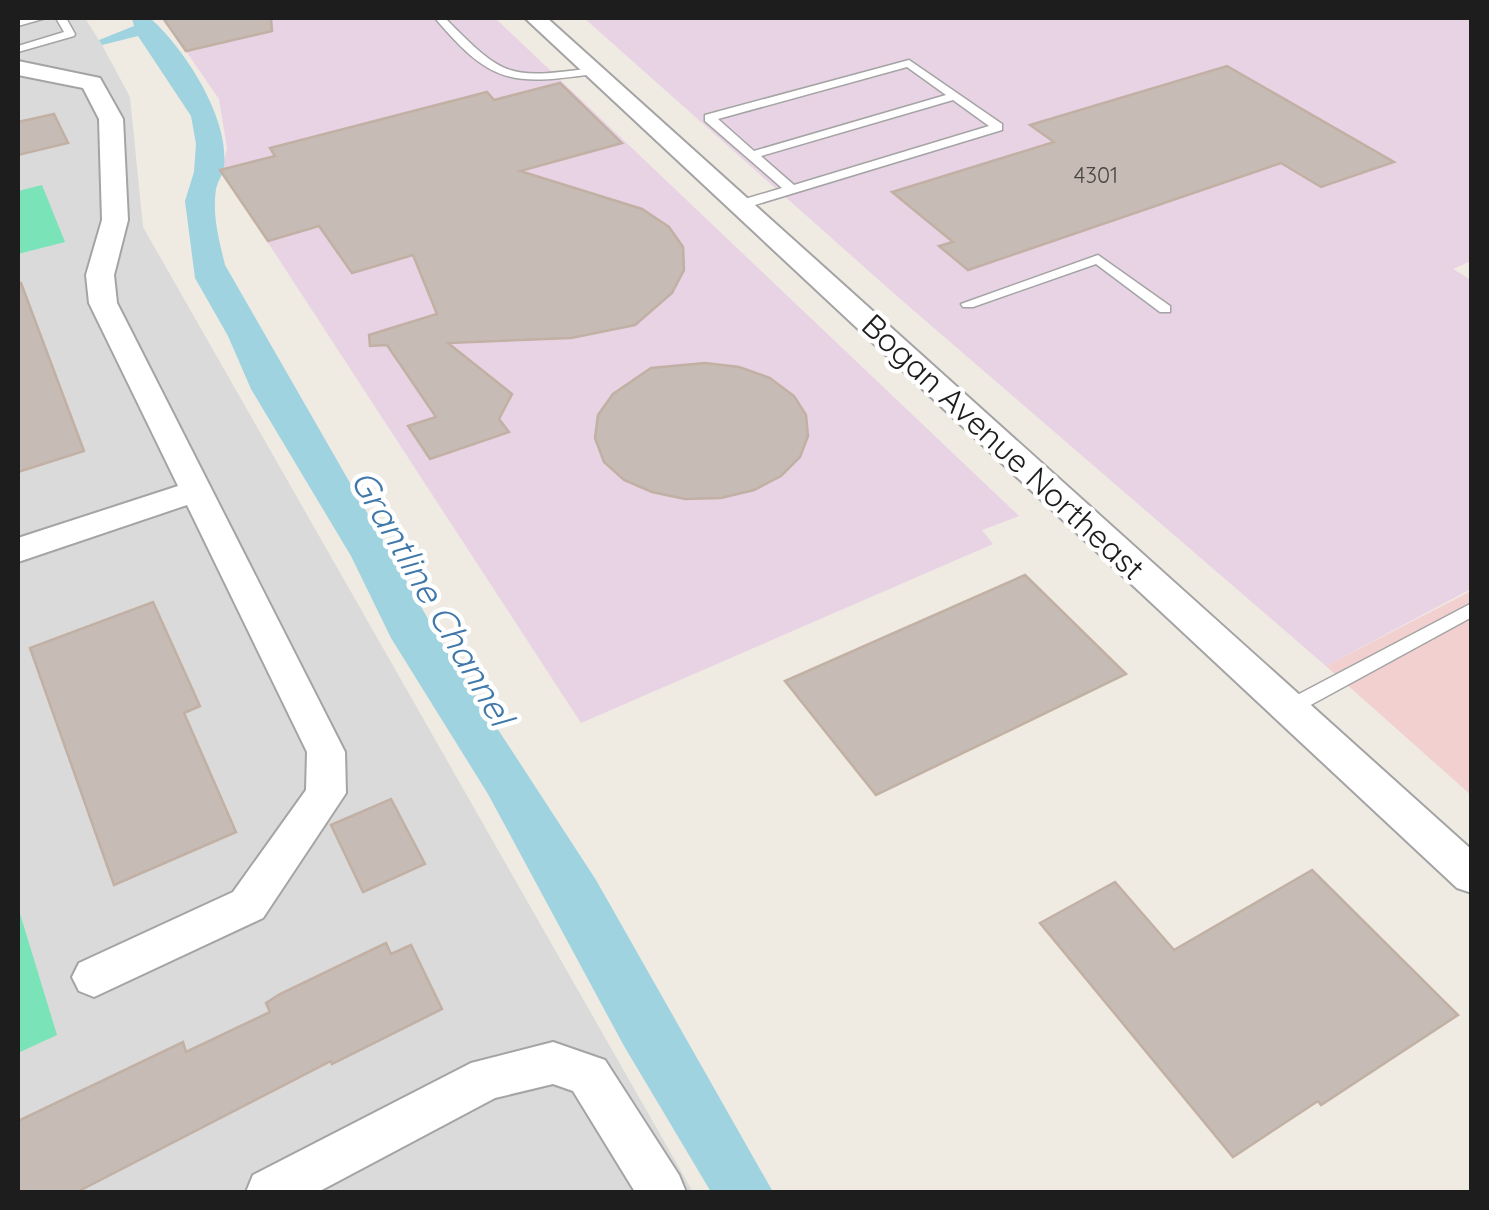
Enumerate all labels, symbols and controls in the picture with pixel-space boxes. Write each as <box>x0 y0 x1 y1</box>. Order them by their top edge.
house number: 4301 <box>1074 161 1118 189</box>
street label: Bogan Avenue Northeast <box>854 305 1153 588</box>
water label: Grantline Channel <box>342 462 526 737</box>

